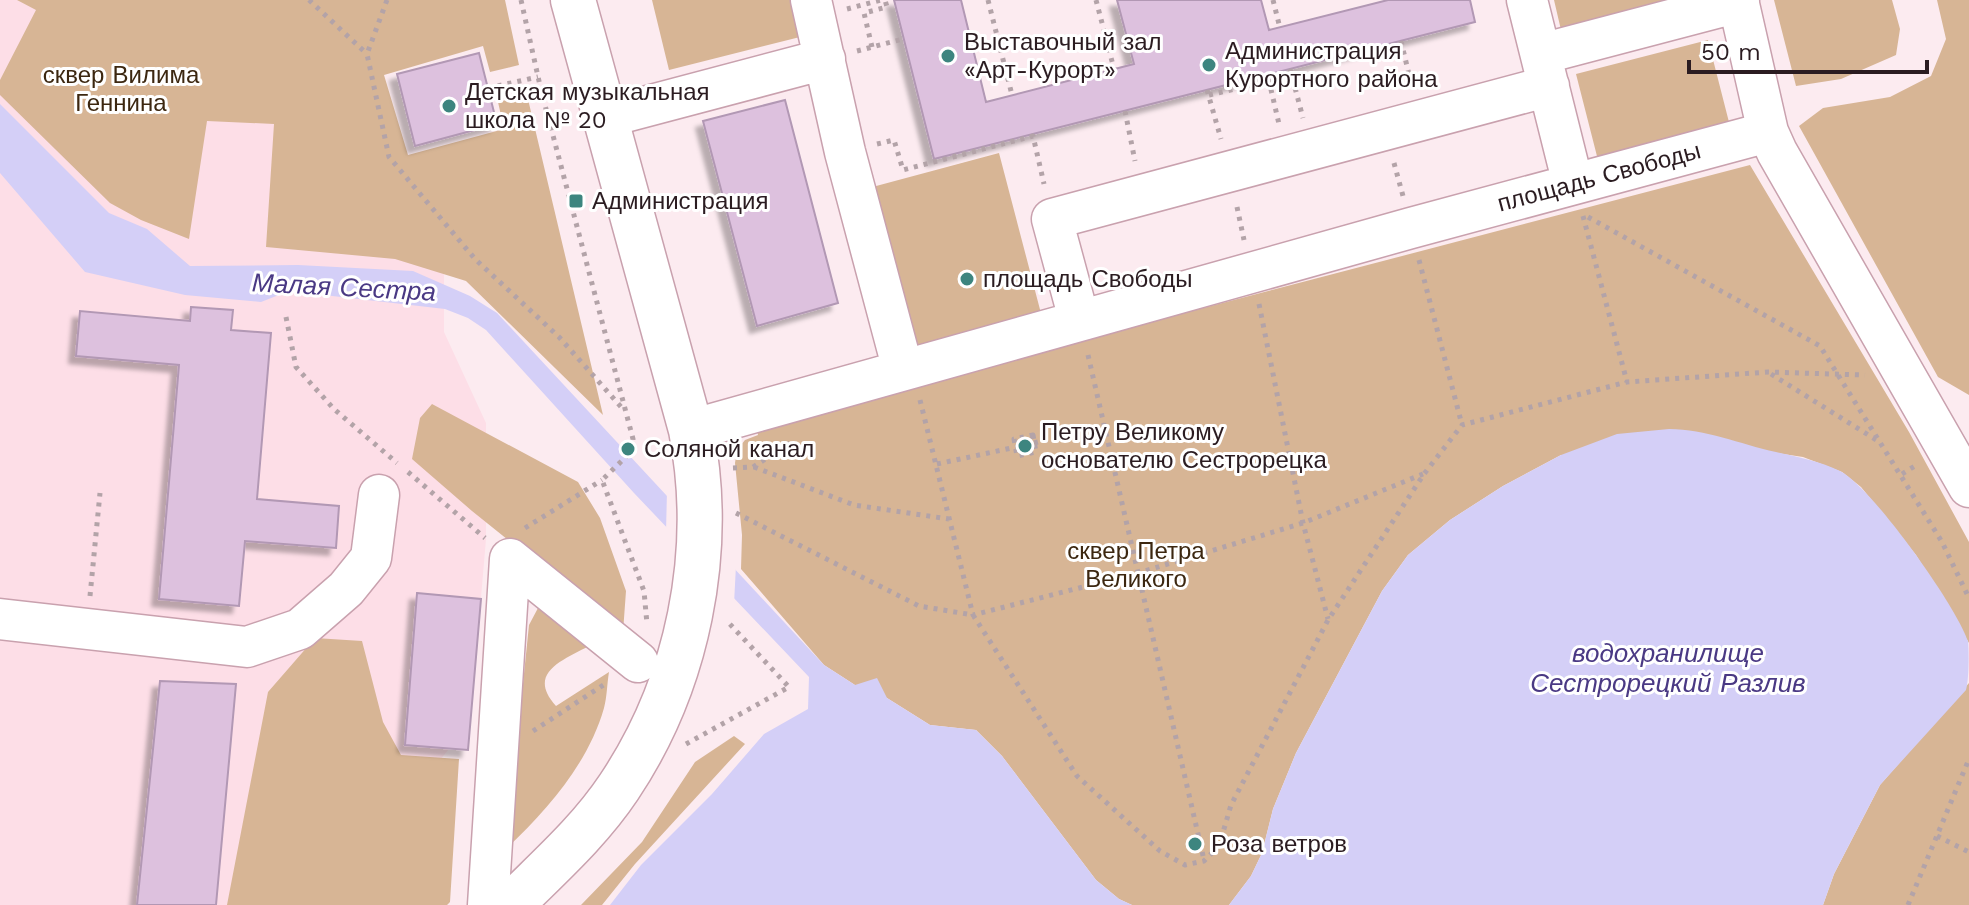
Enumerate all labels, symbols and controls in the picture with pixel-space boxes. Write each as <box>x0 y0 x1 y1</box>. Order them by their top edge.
scale bar <box>1689 24 1927 74</box>
place label: Выставочный зал «Арт-Курорт» <box>964 28 1162 84</box>
place label: Администрация Курортного района <box>1225 37 1438 93</box>
text: 50 m <box>1701 38 1761 66</box>
marker: Выставочный зал «Арт-Курорт» <box>939 47 957 65</box>
marker: Администрация Курортного района <box>1200 56 1218 74</box>
park label: сквер Вилима Геннина <box>43 61 200 117</box>
place label: Детская музыкальная школа № 20 <box>465 78 710 134</box>
marker: Детская музыкальная школа № 20 <box>440 97 458 115</box>
street label: площадь Свободы <box>1494 136 1704 218</box>
place label: Администрация <box>592 187 768 215</box>
marker: Администрация <box>567 192 585 210</box>
place label: площадь Свободы <box>983 265 1192 293</box>
water label: Малая Сестра <box>251 267 437 307</box>
marker: площадь Свободы <box>958 270 976 288</box>
place label: Петру Великому основателю Сестрорецка <box>1041 418 1328 474</box>
place label: Соляной канал <box>644 435 814 463</box>
marker: Петру Великому основателю Сестрорецка <box>1016 437 1034 455</box>
marker: Соляной канал <box>619 440 637 458</box>
park label: сквер Петра Великого <box>1067 537 1205 593</box>
water label: водохранилище Сестрорецкий Разлив <box>1530 638 1806 698</box>
place label: Роза ветров <box>1211 830 1347 858</box>
marker: Роза ветров <box>1186 835 1204 853</box>

